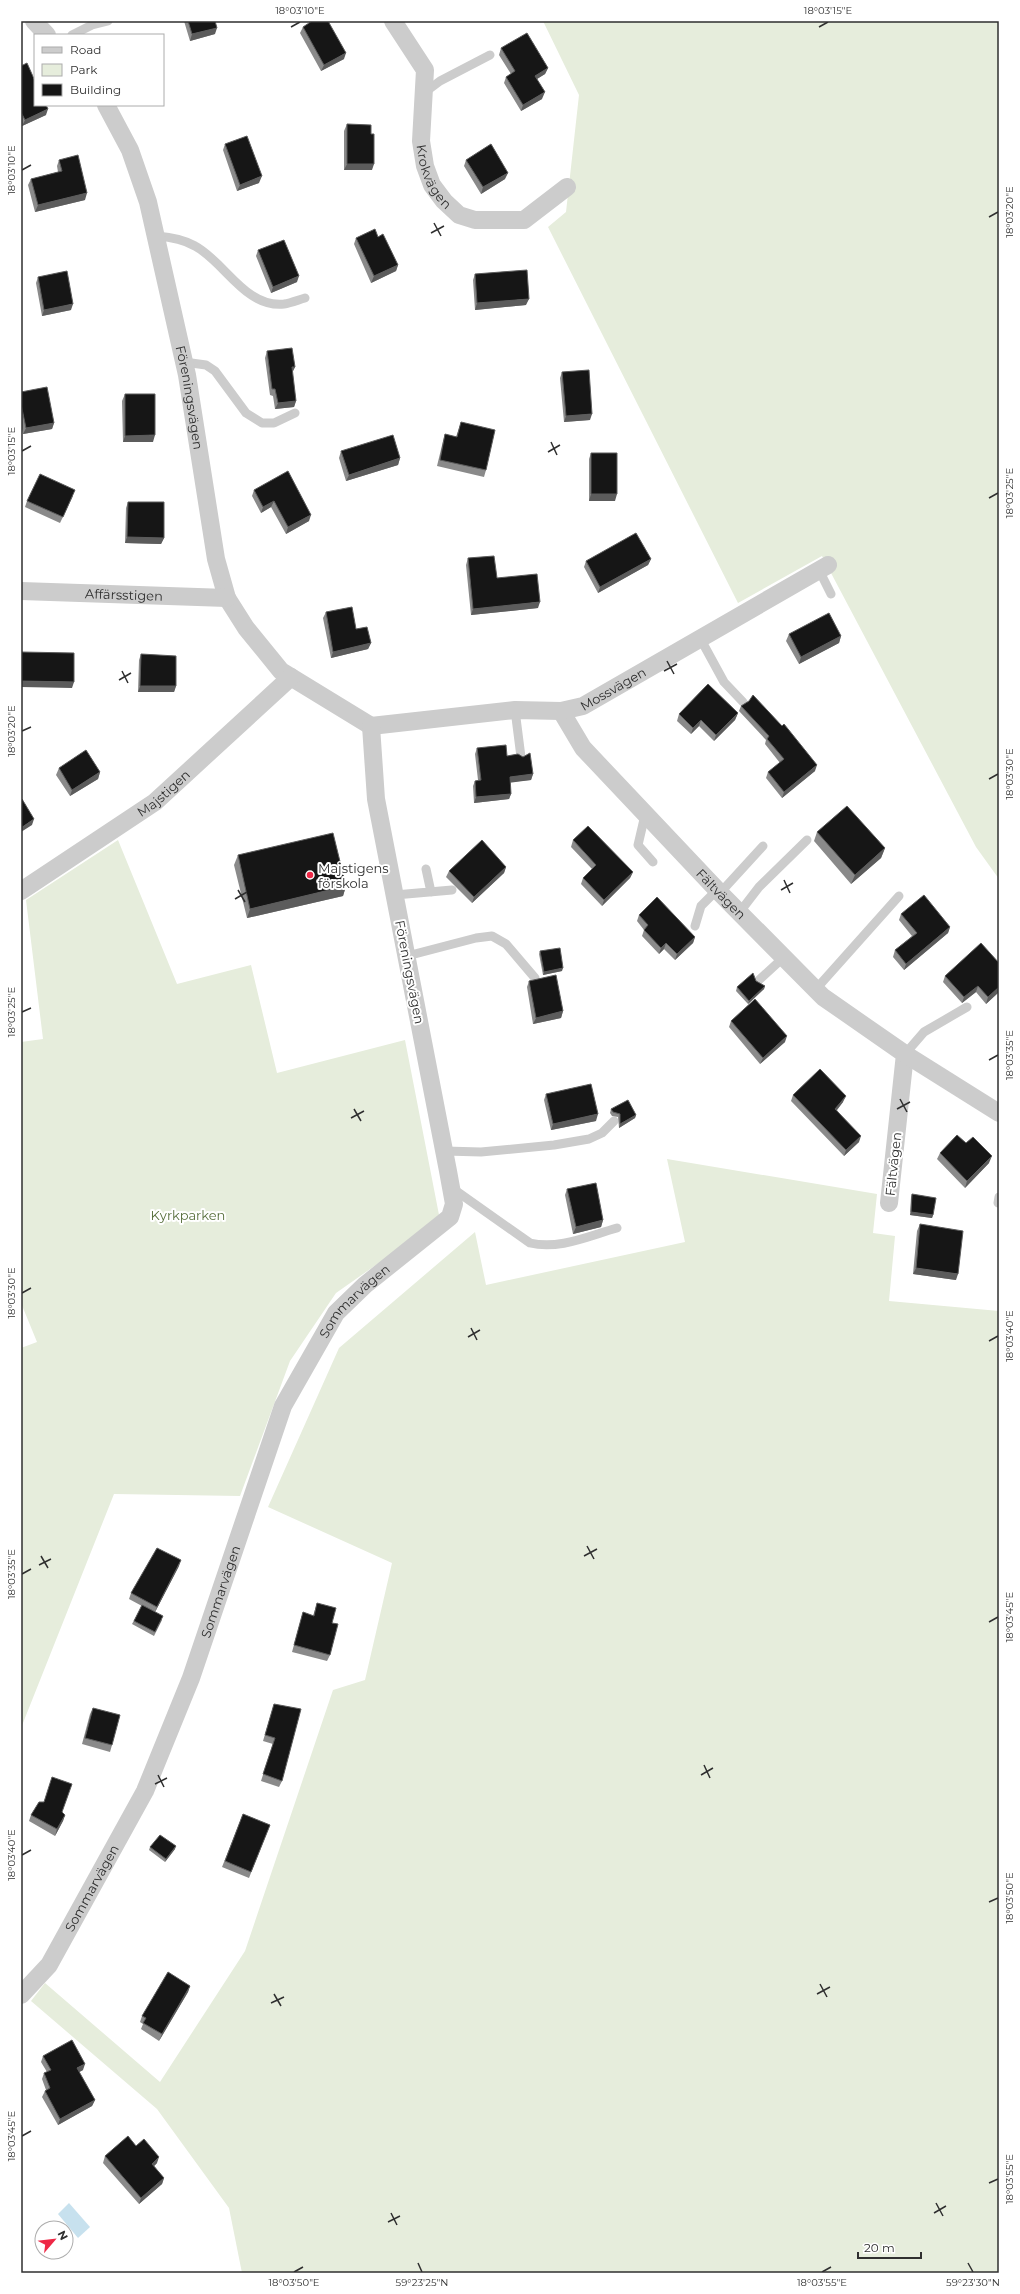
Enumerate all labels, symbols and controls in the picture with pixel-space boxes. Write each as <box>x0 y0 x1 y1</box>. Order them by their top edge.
text: 18°03'10"E <box>275 4 325 17</box>
text: 18°03'15"E <box>804 4 853 17</box>
legend <box>34 34 164 106</box>
text: Road <box>70 42 101 57</box>
text: Park <box>70 62 98 77</box>
text: Building <box>70 82 121 97</box>
street label: Krokvägen <box>414 143 455 212</box>
text: 18°03'10"E <box>5 145 18 195</box>
text: 18°03'20"E <box>1003 186 1016 238</box>
street label: Föreningsvägen <box>173 344 207 451</box>
text: 18°03'15"E <box>5 426 18 475</box>
text: 18°03'25"E <box>1003 468 1016 518</box>
street label: Affärsstigen <box>85 585 163 604</box>
street label: Mossvägen <box>577 664 649 714</box>
text: 18°03'20"E <box>5 705 18 757</box>
text: 18°03'30"E <box>1003 748 1016 800</box>
street label: Majstigen <box>134 766 193 820</box>
place label: Majstigens förskola <box>318 860 389 891</box>
street label: Fältvägen <box>693 865 749 922</box>
marker: Majstigens förskola <box>305 870 315 880</box>
street label: Föreningsvägen <box>392 919 428 1025</box>
text: 18°03'25"E <box>5 987 18 1037</box>
text: 18°03'35"E <box>1003 1030 1016 1080</box>
street label: Fältvägen <box>882 1131 904 1197</box>
park label: Kyrkparken <box>151 1207 225 1223</box>
street label: Sommarvägen <box>315 1261 393 1341</box>
text: 18°03'30"E <box>5 1267 18 1319</box>
text: 18°03'40"E <box>1003 1310 1016 1362</box>
street label: Sommarvägen <box>197 1543 243 1640</box>
text: 18°03'35"E <box>5 1549 18 1599</box>
text: 18°03'45"E <box>1003 1591 1016 1642</box>
text: 18°03'40"E <box>5 1829 18 1881</box>
street label: Sommarvägen <box>61 1842 122 1934</box>
text: 18°03'50"E <box>1003 1872 1016 1924</box>
text: 18°03'45"E <box>5 2110 18 2161</box>
text: 18°03'55"E <box>1003 2154 1016 2204</box>
north arrow <box>34 2220 74 2260</box>
text: N <box>55 2228 71 2243</box>
scale bar <box>858 2234 921 2260</box>
text: 20 m <box>864 2240 895 2255</box>
text: 18°03'50"E <box>268 2276 320 2289</box>
text: 59°23'25"N <box>396 2276 448 2289</box>
text: 18°03'55"E <box>797 2276 847 2289</box>
text: 59°23'30"N <box>946 2276 1000 2289</box>

